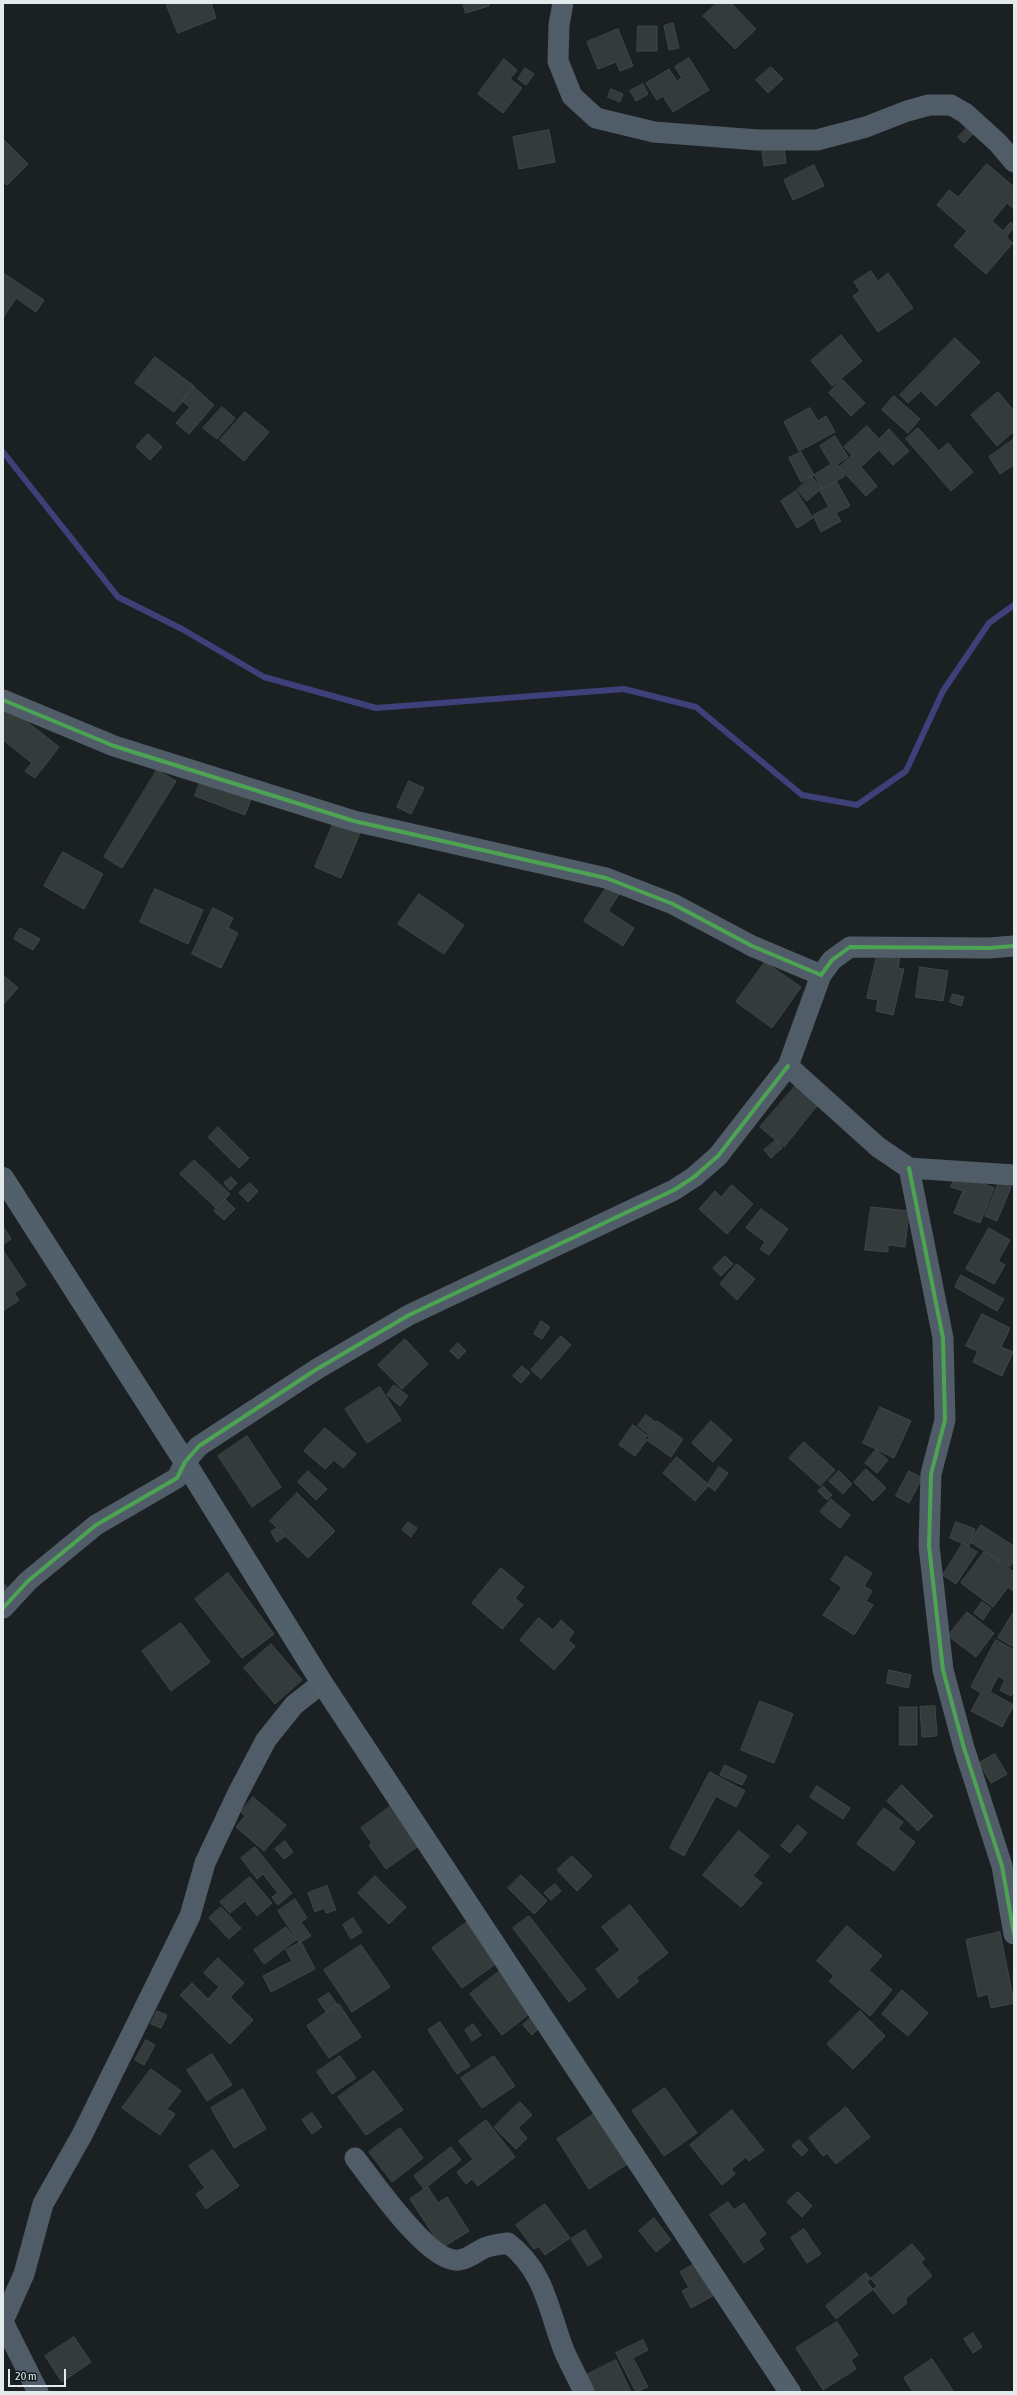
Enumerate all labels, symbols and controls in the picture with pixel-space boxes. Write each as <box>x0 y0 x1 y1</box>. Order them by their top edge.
scale bar <box>10 2361 68 2387</box>
text: 20 m <box>15 2369 37 2383</box>

